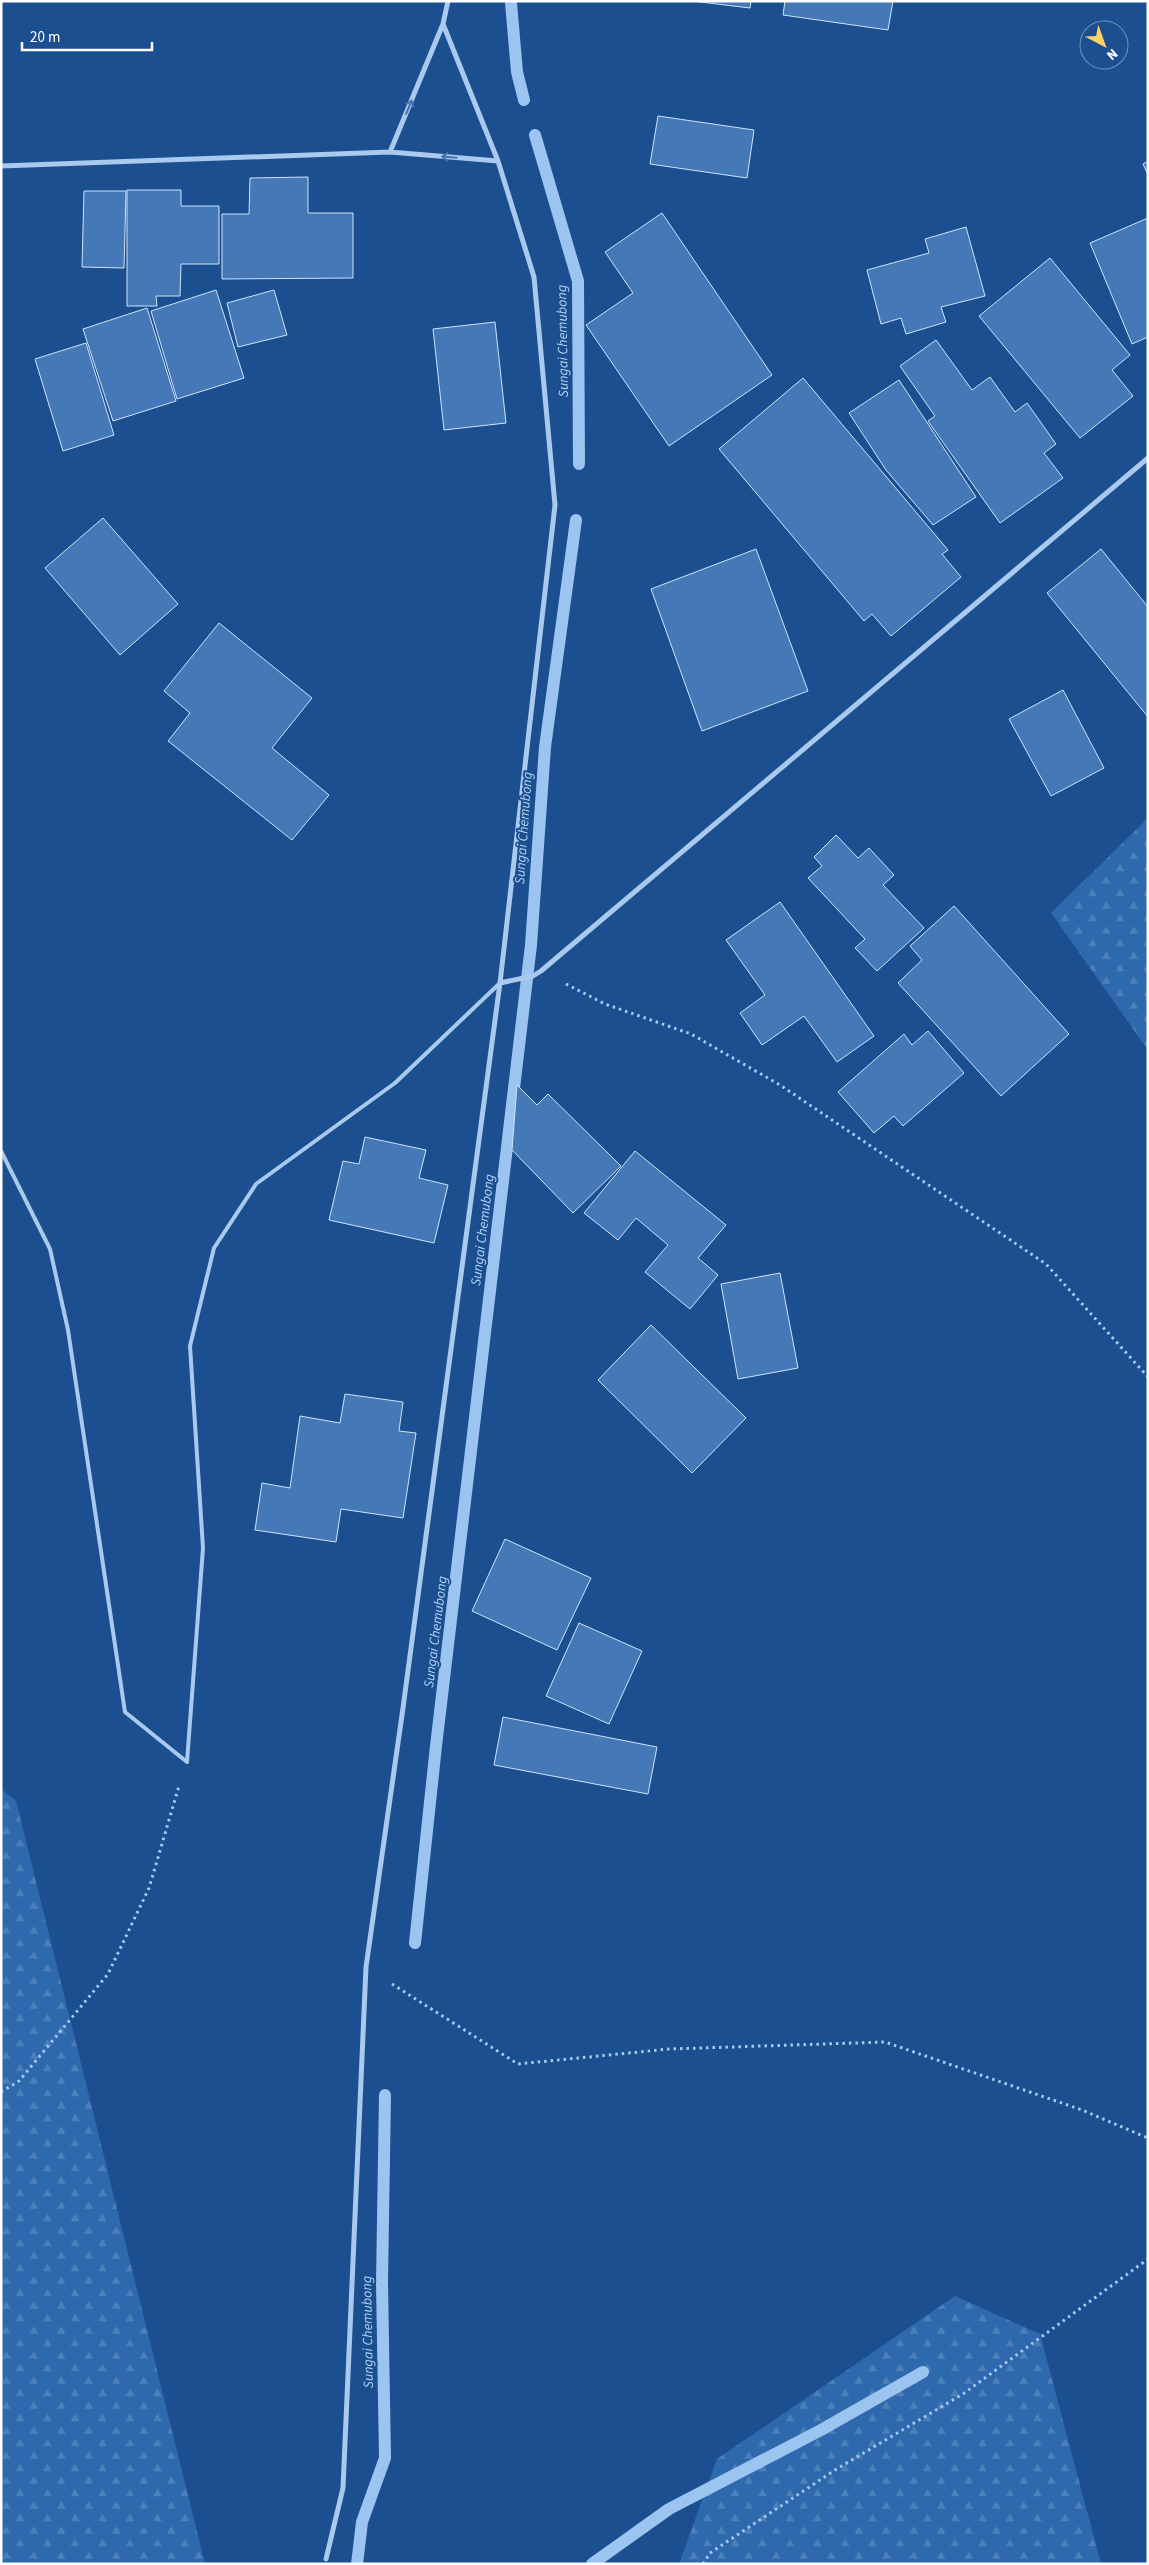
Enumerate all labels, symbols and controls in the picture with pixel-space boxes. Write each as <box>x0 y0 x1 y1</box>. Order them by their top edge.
scale bar <box>22 20 152 52</box>
north arrow <box>1079 20 1129 70</box>
text: 20 m <box>30 27 60 48</box>
text: N <box>1102 43 1122 65</box>
one-way arrow <box>404 100 414 115</box>
one-way arrow <box>441 152 457 162</box>
water label: Sungai Chemubong <box>552 285 574 397</box>
water label: Sungai Chemubong <box>510 771 538 885</box>
water label: Sungai Chemubong <box>466 1173 500 1287</box>
water label: Sungai Chemubong <box>419 1575 453 1689</box>
water label: Sungai Chemubong <box>357 2276 379 2388</box>

